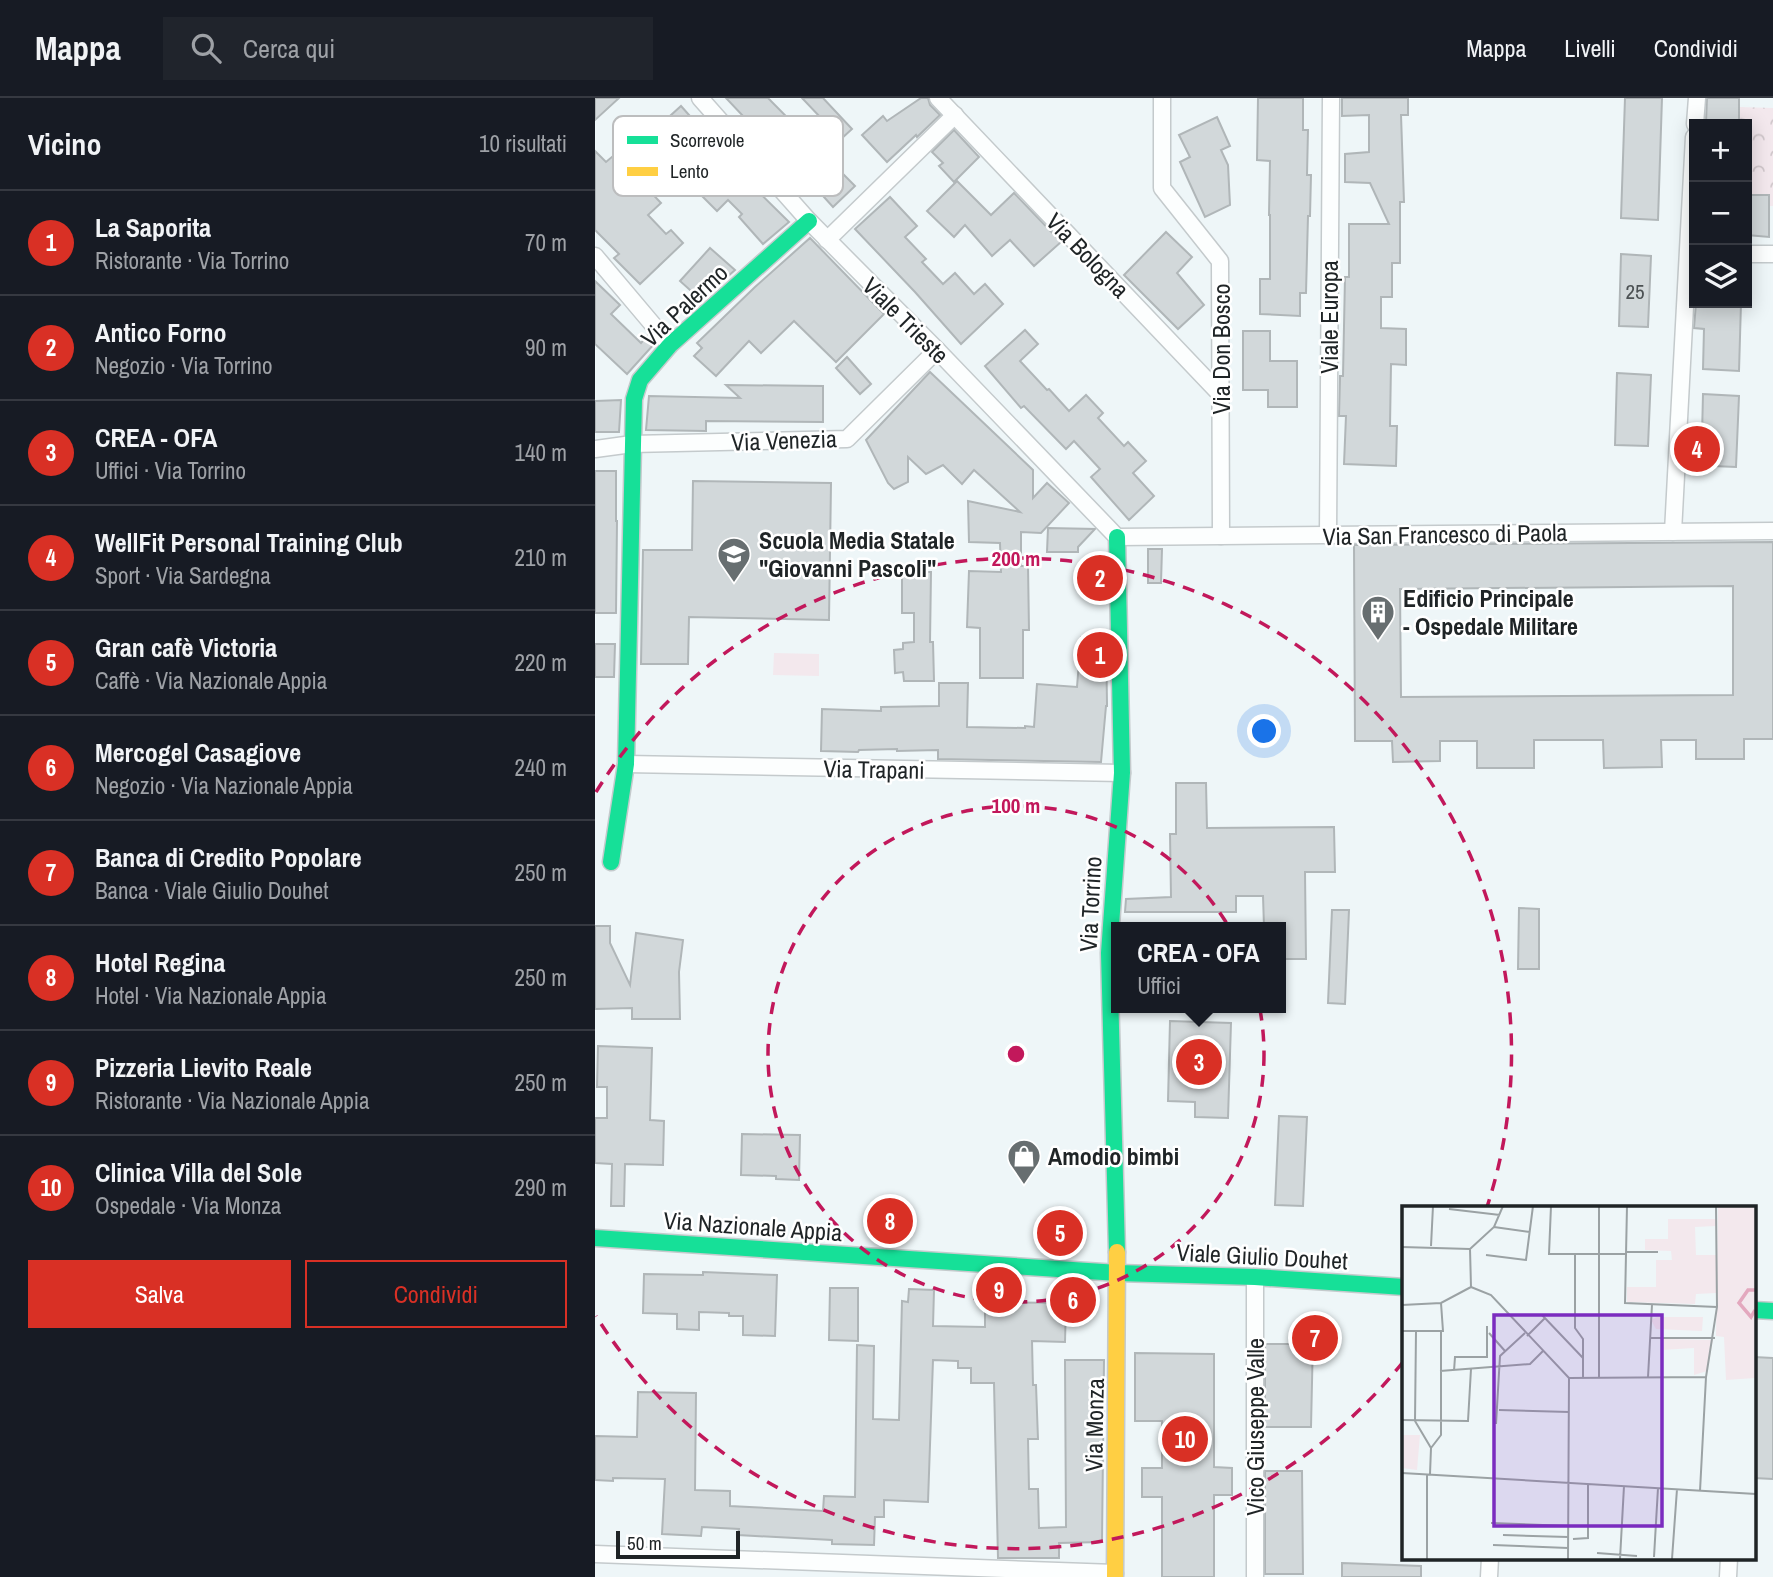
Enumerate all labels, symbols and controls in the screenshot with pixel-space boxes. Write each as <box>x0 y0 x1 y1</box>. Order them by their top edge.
search box <box>163 17 653 80</box>
text: Mappa <box>35 26 121 70</box>
icon: search <box>187 29 225 67</box>
text: Cerca qui <box>243 31 335 66</box>
text: Mappa <box>1466 32 1526 64</box>
text: Livelli <box>1564 32 1616 64</box>
text: Condividi <box>1654 32 1738 64</box>
legend <box>613 116 843 196</box>
map controls <box>1689 119 1752 308</box>
button: + <box>1689 119 1752 182</box>
text: Vicino <box>28 124 101 164</box>
text: Scorrevole <box>670 127 744 153</box>
text: 10 risultati <box>479 128 567 159</box>
text: Lento <box>670 158 709 184</box>
button: − <box>1689 182 1752 245</box>
street label: Via Bologna <box>1039 205 1137 305</box>
text: La Saporita <box>95 210 211 245</box>
text: 1 <box>46 227 56 258</box>
text: 70 m <box>525 227 567 258</box>
text: Ristorante · Via Torrino <box>95 245 289 276</box>
button: layers <box>1689 245 1752 308</box>
street label: Via Palermo <box>634 256 734 354</box>
street label: Viale Europa <box>1313 260 1345 374</box>
street label: Viale Trieste <box>856 270 956 370</box>
house number: 25 <box>1625 277 1645 306</box>
street label: Via Don Bosco <box>1205 284 1237 414</box>
text: Antico Forno <box>95 315 227 350</box>
text: 2 <box>46 332 56 363</box>
text: 90 m <box>525 332 567 363</box>
text: Negozio · Via Torrino <box>95 350 273 381</box>
text: CREA - OFA <box>95 420 217 455</box>
street label: Via Venezia <box>731 422 837 458</box>
pin: 4 <box>1674 423 1720 475</box>
text: 3 <box>46 437 56 468</box>
text: 140 m <box>515 437 567 468</box>
text: Uffici · Via Torrino <box>95 455 246 486</box>
street label: Via San Francesco di Paola <box>1322 516 1568 552</box>
place label: Scuola Media Statale "Giovanni Pascoli" <box>759 524 955 584</box>
text: WellFit Personal Training Club <box>95 525 403 560</box>
school or university icon: Scuola Media Statale "Giovanni Pascoli" <box>715 535 753 584</box>
text: 4 <box>46 542 56 573</box>
text: 210 m <box>515 542 567 573</box>
text: 200 m <box>992 544 1040 573</box>
pin: 2 <box>1077 552 1123 604</box>
text: Sport · Via Sardegna <box>95 560 271 591</box>
place label: Edificio Principale - Ospedale Militare <box>1403 582 1578 642</box>
building icon: Edificio Principale - Ospedale Militare <box>1359 593 1397 642</box>
pin: 1 <box>1077 629 1123 681</box>
text: Gran cafè Victoria <box>95 630 277 665</box>
text: 5 <box>46 647 56 678</box>
text: 220 m <box>515 647 567 678</box>
text: Caffè · Via Nazionale Appia <box>95 665 327 696</box>
your location <box>1247 714 1281 748</box>
text: Mercogel Casagiove <box>95 735 301 770</box>
text: 6 <box>46 752 56 783</box>
text: 240 m <box>515 752 567 783</box>
street label: Via Trapani <box>823 752 925 786</box>
text: Negozio · Via Nazionale Appia <box>95 770 353 801</box>
text: 100 m <box>992 791 1040 820</box>
text: Banca di Credito Popolare <box>95 840 362 875</box>
street label: Via Torrino <box>1072 855 1108 953</box>
text: 7 <box>46 857 56 888</box>
text: 250 m <box>515 857 567 888</box>
text: Banca · Viale Giulio Douhet <box>95 875 329 906</box>
popup <box>1111 922 1286 1013</box>
text: CREA - OFA <box>1137 935 1260 970</box>
text: Hotel Regina <box>95 945 225 980</box>
text: 8 <box>46 962 56 993</box>
text: 250 m <box>515 962 567 993</box>
text: Uffici <box>1137 970 1181 1001</box>
text: Hotel · Via Nazionale Appia <box>95 980 326 1011</box>
pin: 3 <box>1176 1036 1222 1088</box>
centre of rings <box>1004 1042 1028 1066</box>
text: Pizzeria Lievito Reale <box>95 1050 312 1085</box>
text: 9 <box>46 1067 56 1098</box>
text: 250 m <box>515 1067 567 1098</box>
text: Ristorante · Via Nazionale Appia <box>95 1085 369 1116</box>
shop icon: Amodio bimbi <box>1005 1137 1043 1186</box>
place label: Amodio bimbi <box>1048 1140 1179 1172</box>
text: Clinica Villa del Sole <box>95 1155 302 1190</box>
text: 10 <box>41 1172 61 1203</box>
text: 290 m <box>515 1172 567 1203</box>
text: Ospedale · Via Monza <box>95 1190 281 1221</box>
pin: 8 <box>867 1195 913 1247</box>
street label: Via Nazionale Appia <box>663 1204 844 1248</box>
inset map <box>1402 1206 1755 1560</box>
pin: 5 <box>1037 1207 1083 1259</box>
street label: Viale Giulio Douhet <box>1176 1236 1349 1276</box>
button: Salva <box>28 1260 291 1328</box>
button: Condividi <box>305 1260 567 1328</box>
pin: 9 <box>976 1264 1022 1316</box>
pin: 6 <box>1050 1274 1096 1326</box>
pin: 7 <box>1292 1312 1338 1364</box>
street label: Vico Giuseppe Valle <box>1239 1338 1271 1516</box>
street label: Via Monza <box>1077 1378 1111 1472</box>
pin: 10 <box>1162 1413 1208 1465</box>
scale bar <box>616 1528 740 1560</box>
text: 50 m <box>627 1530 662 1556</box>

